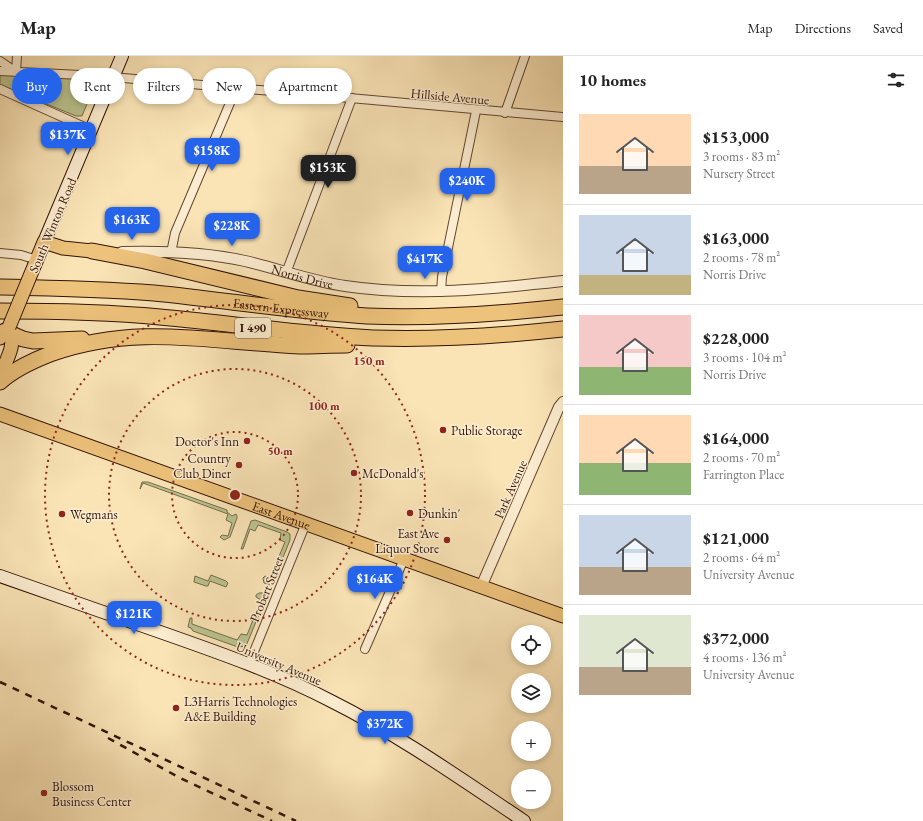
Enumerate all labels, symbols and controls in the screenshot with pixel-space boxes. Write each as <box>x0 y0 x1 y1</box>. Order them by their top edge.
text: Map <box>20 15 56 40</box>
text: Map <box>747 19 773 37</box>
text: Directions <box>795 19 851 37</box>
text: Saved <box>873 19 903 37</box>
chip: Buy <box>12 68 62 104</box>
chip: Rent <box>70 68 125 104</box>
chip: Filters <box>133 68 194 104</box>
chip: New <box>202 68 256 104</box>
chip: Apartment <box>264 68 352 104</box>
text: 10 homes <box>579 69 646 91</box>
icon: filters <box>885 69 907 91</box>
street label: Hillside Avenue <box>410 85 490 108</box>
pin: $137K <box>40 122 96 156</box>
text: $137K <box>50 126 86 143</box>
text: $153,000 <box>703 126 769 148</box>
icon: home <box>611 130 659 178</box>
pin: $158K <box>184 138 240 172</box>
text: $158K <box>194 142 230 159</box>
text: 3 rooms · 83 m² <box>703 148 780 165</box>
pin: $153K <box>300 155 356 189</box>
text: $153K <box>310 159 346 176</box>
text: Nursery Street <box>703 165 775 182</box>
pin: $240K <box>439 168 495 202</box>
text: $240K <box>449 172 485 189</box>
street label: South Winton Road <box>25 175 80 275</box>
pin: $163K <box>104 207 160 241</box>
text: $163K <box>114 211 150 228</box>
pin: $228K <box>204 213 260 247</box>
text: $228K <box>214 217 250 234</box>
text: $163,000 <box>703 227 769 249</box>
icon: home <box>611 231 659 279</box>
pin: $417K <box>397 246 453 280</box>
text: 2 rooms · 78 m² <box>703 249 780 266</box>
text: $417K <box>407 250 443 267</box>
street label: Norris Drive <box>269 260 335 293</box>
text: Norris Drive <box>703 266 766 283</box>
street label: Eastern Expressway <box>232 294 330 322</box>
road number: I 490 <box>235 318 271 338</box>
text: $228,000 <box>703 327 769 349</box>
icon: home <box>611 331 659 379</box>
text: 3 rooms · 104 m² <box>703 349 787 366</box>
text: 150 m <box>353 353 385 369</box>
text: Norris Drive <box>703 366 766 383</box>
text: 100 m <box>308 398 340 414</box>
place label: Public Storage <box>451 422 523 439</box>
marker: Public Storage <box>438 425 448 435</box>
text: $164,000 <box>703 427 769 449</box>
icon: home <box>611 431 659 479</box>
place label: Doctor's Inn <box>175 433 239 450</box>
marker: Doctor's Inn <box>242 436 252 446</box>
text: 50 m <box>267 443 293 459</box>
text: 2 rooms · 70 m² <box>703 449 780 466</box>
place label: Country Club Diner <box>173 450 232 482</box>
street label: Park Avenue <box>490 457 531 521</box>
marker: Country Club Diner <box>234 460 244 470</box>
place label: McDonald's <box>362 465 424 482</box>
text: Farrington Place <box>703 466 784 483</box>
marker: McDonald's <box>349 468 359 478</box>
centre of rings <box>228 488 242 502</box>
street label: East Avenue <box>250 497 313 534</box>
place label: Dunkin' <box>418 505 460 522</box>
place label: Wegmans <box>70 506 118 523</box>
marker: Dunkin' <box>405 508 415 518</box>
marker: Wegmans <box>57 509 67 519</box>
place label: East Ave Liquor Store <box>375 525 439 557</box>
text: $121,000 <box>703 527 769 549</box>
icon: home <box>611 531 659 579</box>
marker: East Ave Liquor Store <box>442 535 452 545</box>
text: 2 rooms · 64 m² <box>703 549 780 566</box>
street label: Probert Street <box>246 554 287 625</box>
pin: $164K <box>347 566 403 600</box>
text: University Avenue <box>703 566 795 583</box>
text: $164K <box>357 570 393 587</box>
pin: $121K <box>106 601 162 635</box>
text: $121K <box>116 605 152 622</box>
map controls <box>511 625 551 809</box>
button: locate <box>511 625 551 665</box>
text: $372,000 <box>703 627 769 649</box>
icon: home <box>611 631 659 679</box>
street label: University Avenue <box>233 638 324 689</box>
text: 4 rooms · 136 m² <box>703 649 787 666</box>
text: University Avenue <box>703 666 795 683</box>
button: layers <box>511 673 551 713</box>
place label: L3Harris Technologies A&E Building <box>183 693 297 725</box>
marker: L3Harris Technologies A&E Building <box>171 703 181 713</box>
pin: $372K <box>357 711 413 745</box>
text: $372K <box>367 715 403 732</box>
button: + <box>511 721 551 761</box>
button: − <box>511 769 551 809</box>
place label: Blossom Business Center <box>52 778 132 810</box>
marker: Blossom Business Center <box>39 788 49 798</box>

